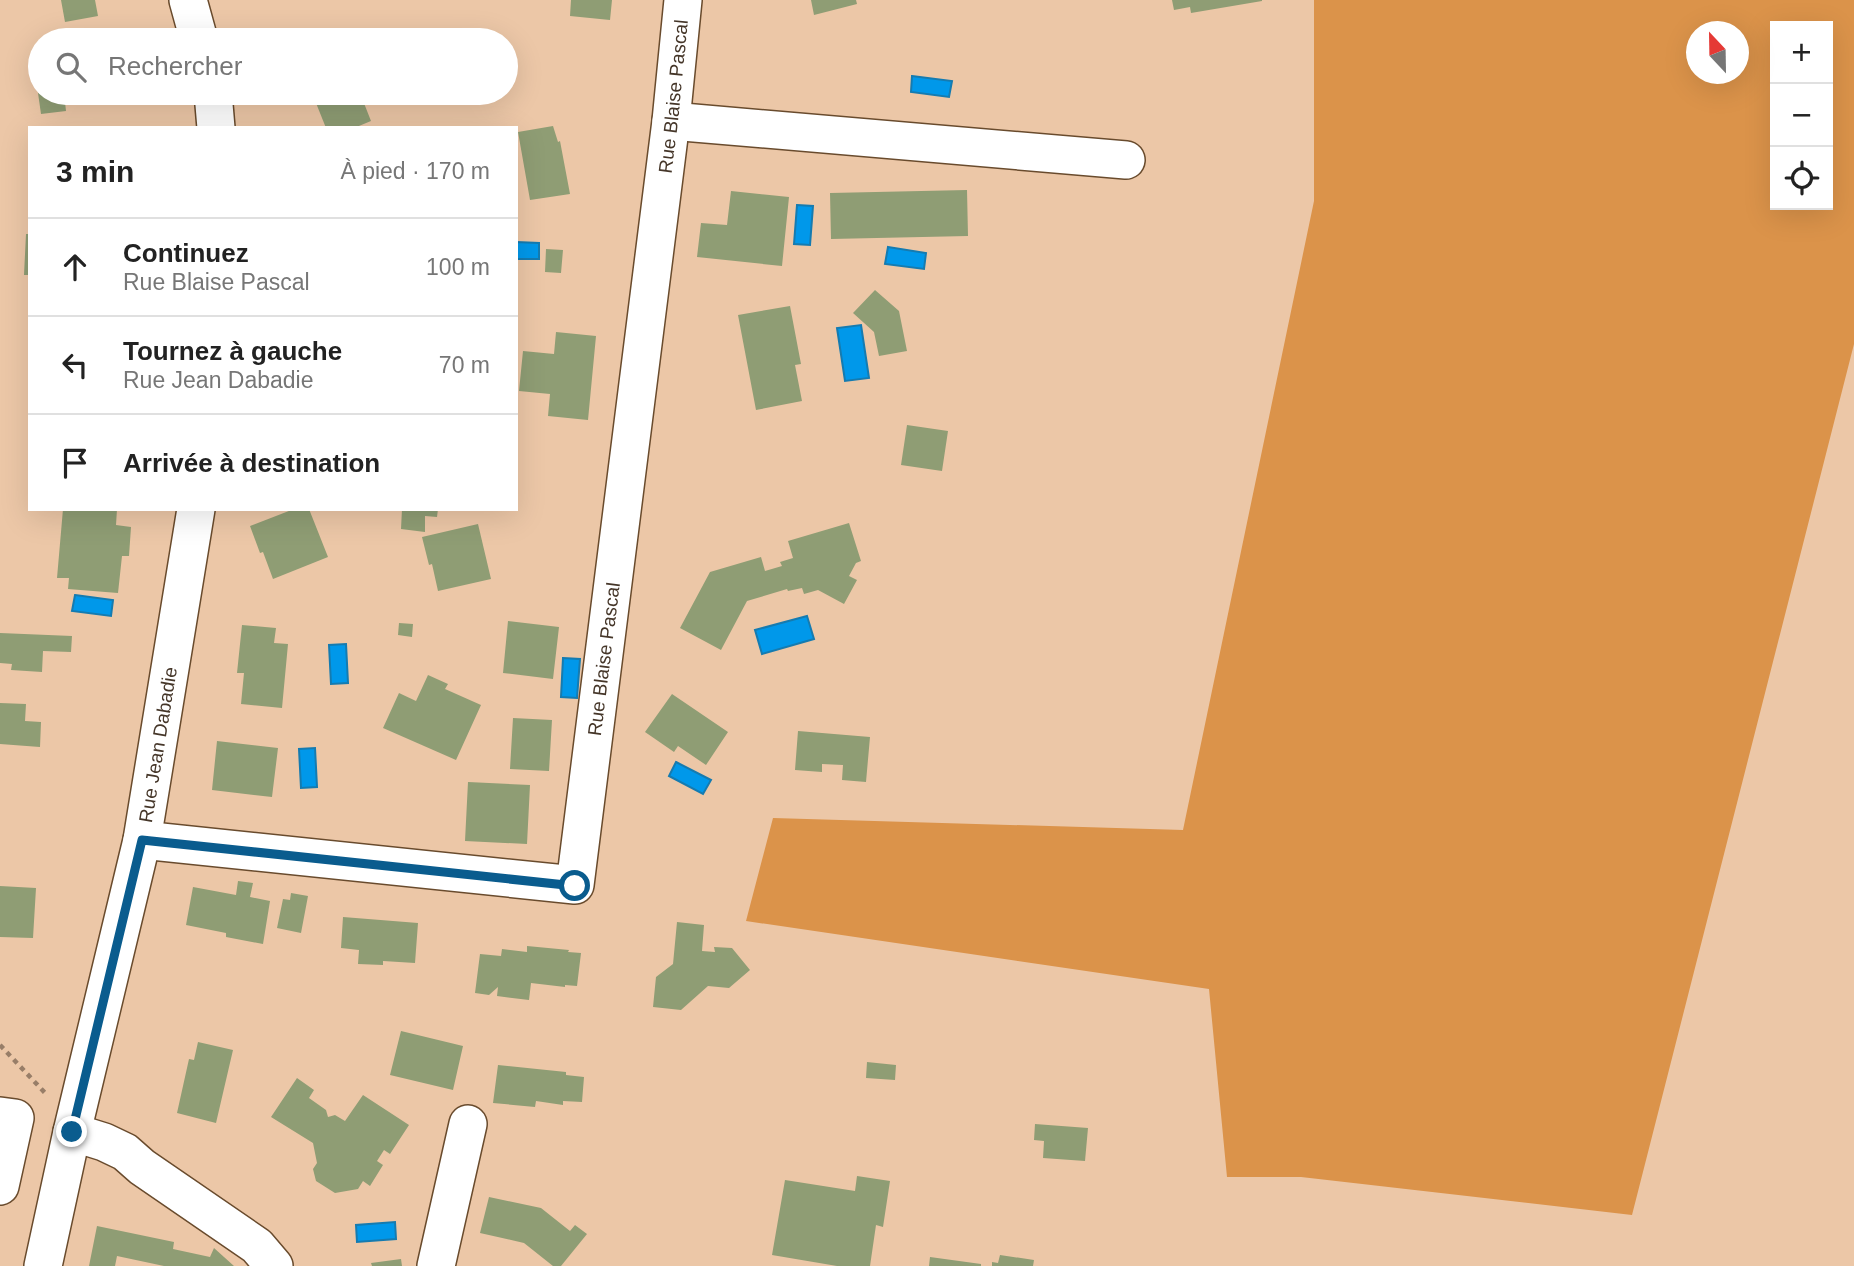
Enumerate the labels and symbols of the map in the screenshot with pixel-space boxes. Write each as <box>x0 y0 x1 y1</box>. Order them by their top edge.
street label: Rue Blaise Pascal <box>655 19 692 174</box>
north arrow <box>1686 21 1749 84</box>
street label: Rue Blaise Pascal <box>584 581 624 737</box>
street label: Rue Jean Dabadie <box>135 665 181 824</box>
route start <box>559 870 590 901</box>
route end <box>56 1116 87 1147</box>

